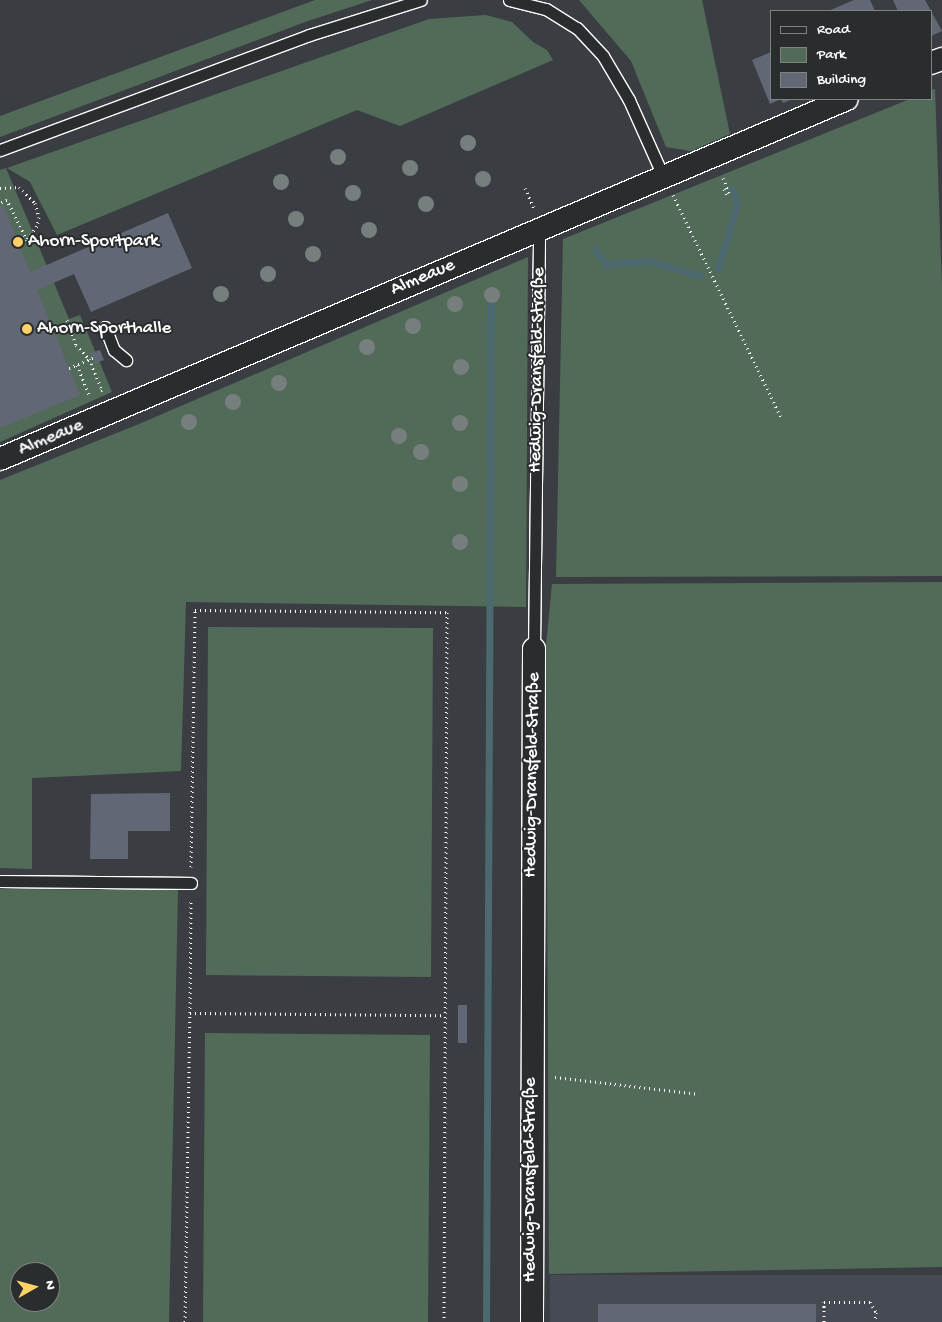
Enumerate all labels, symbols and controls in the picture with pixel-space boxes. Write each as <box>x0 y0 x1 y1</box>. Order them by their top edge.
legend <box>770 10 932 100</box>
text: Road <box>817 21 850 39</box>
text: Park <box>817 46 846 64</box>
text: Building <box>817 71 866 89</box>
place label: Ahorn-Sportpark <box>28 231 159 253</box>
marker: Ahorn-Sportpark <box>12 236 24 248</box>
street label: Almeaue <box>387 254 459 302</box>
street label: Hedwig-Dransfeld-Straße <box>525 267 551 473</box>
place label: Ahorn-Sporthalle <box>37 318 171 340</box>
marker: Ahorn-Sporthalle <box>21 323 33 335</box>
street label: Almeaue <box>15 414 87 462</box>
street label: Hedwig-Dransfeld-Straße <box>520 672 546 878</box>
street label: Hedwig-Dransfeld-Straße <box>520 1077 542 1283</box>
north arrow <box>10 1262 60 1312</box>
text: N <box>40 1280 58 1291</box>

